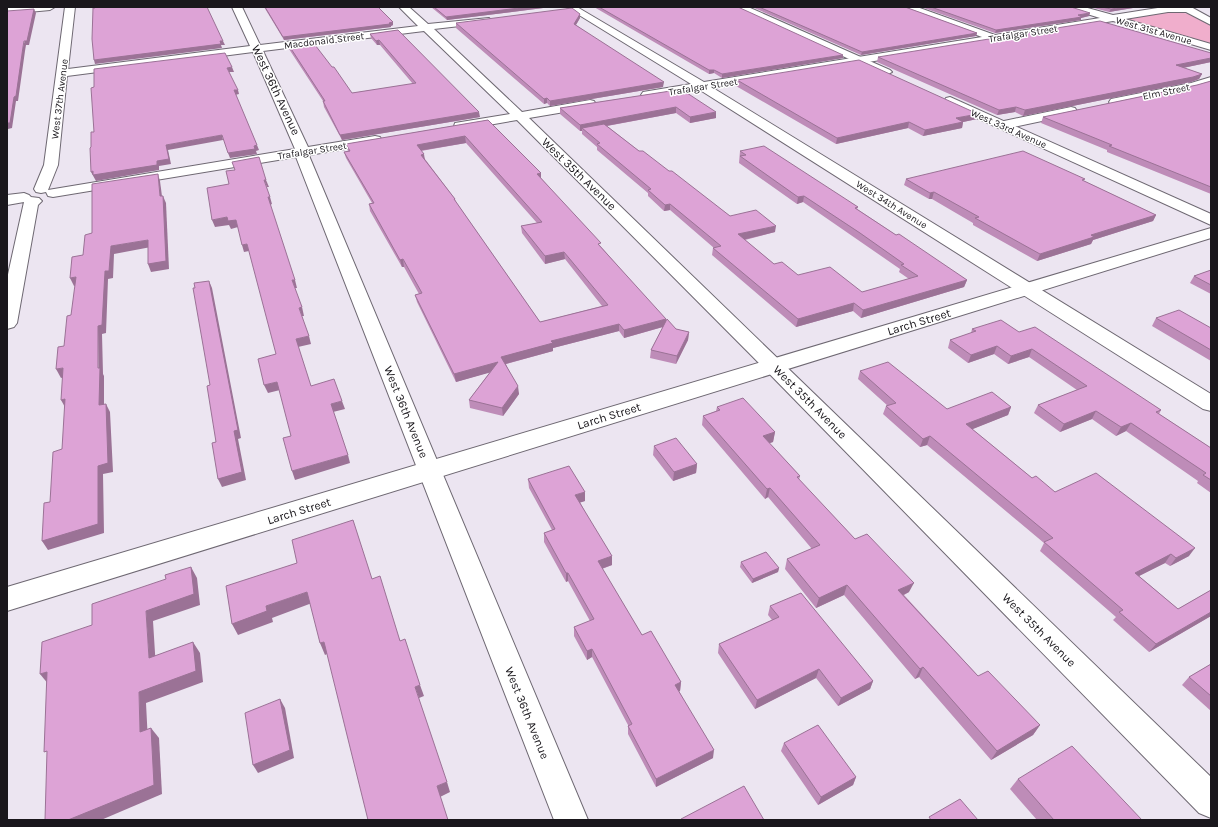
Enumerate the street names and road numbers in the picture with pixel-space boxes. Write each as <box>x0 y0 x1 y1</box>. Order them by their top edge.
street label: West 31st Avenue <box>1114 14 1193 48</box>
street label: Trafalgar Street <box>988 23 1059 45</box>
street label: Macdonald Street <box>283 30 365 52</box>
street label: West 36th Avenue <box>249 43 303 137</box>
street label: West 37th Avenue <box>49 58 71 140</box>
street label: Trafalgar Street <box>668 76 739 98</box>
street label: Elm Street <box>1142 81 1191 103</box>
street label: West 33rd Avenue <box>969 107 1048 151</box>
street label: West 35th Avenue <box>539 135 619 213</box>
street label: Trafalgar Street <box>277 140 348 162</box>
street label: West 34th Avenue <box>854 178 929 232</box>
street label: Larch Street <box>885 306 953 338</box>
street label: West 35th Avenue <box>770 362 850 442</box>
street label: West 36th Avenue <box>381 364 431 460</box>
street label: Larch Street <box>575 400 643 432</box>
street label: Larch Street <box>265 495 333 527</box>
street label: West 35th Avenue <box>999 590 1079 670</box>
street label: West 36th Avenue <box>502 665 552 761</box>

